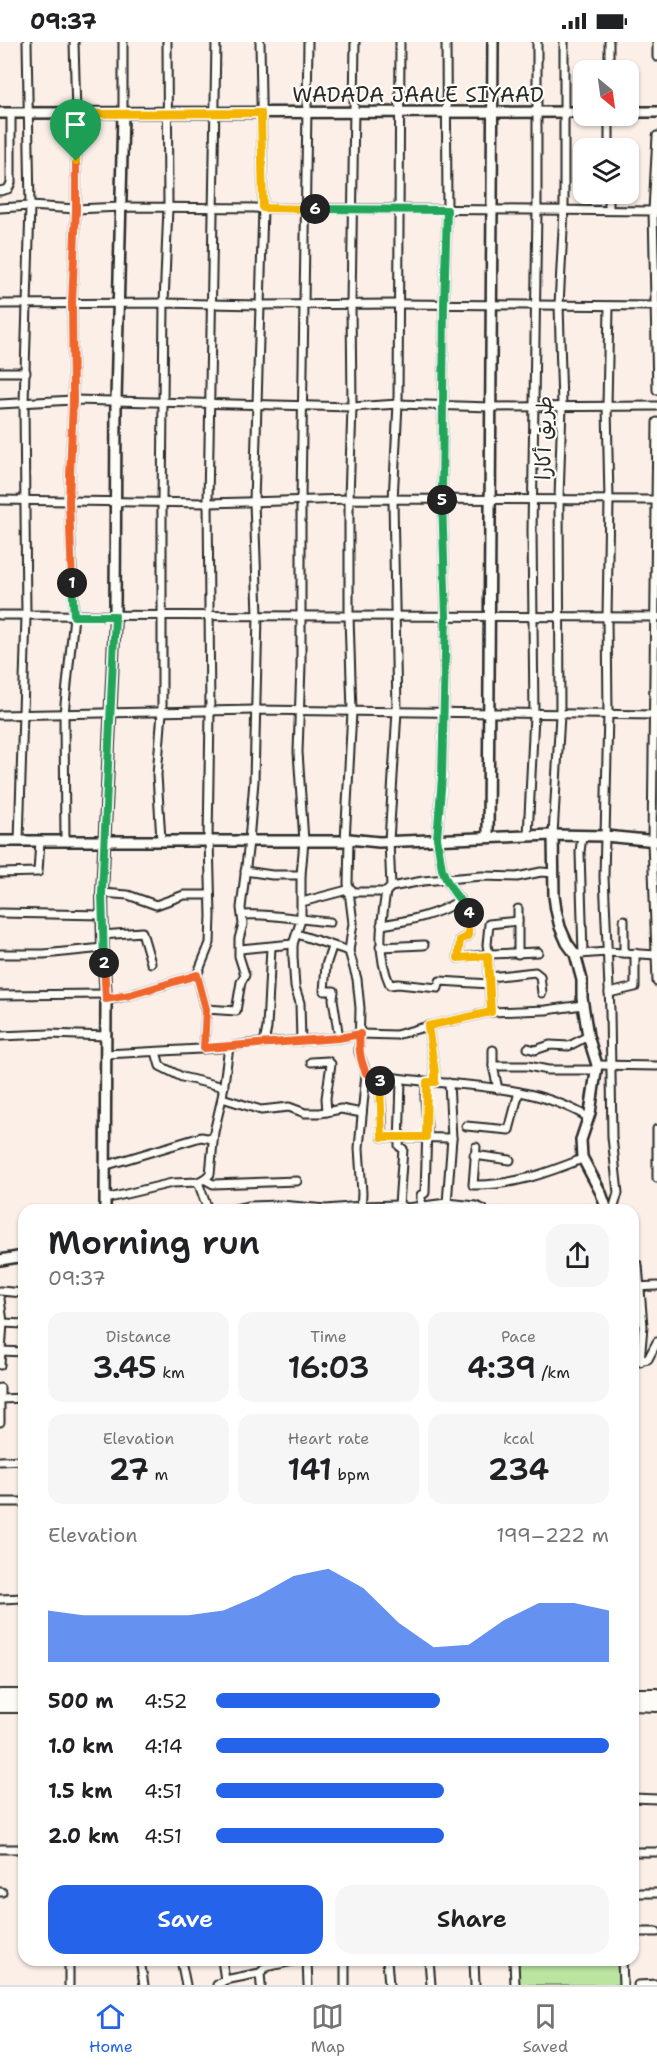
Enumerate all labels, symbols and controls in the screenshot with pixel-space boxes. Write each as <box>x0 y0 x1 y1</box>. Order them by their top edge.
text: 09:37 <box>30 7 97 36</box>
north arrow <box>573 60 639 126</box>
map controls <box>573 60 639 204</box>
street label: WADADA JAALE SIYAAD <box>292 81 544 109</box>
pin <box>50 99 101 161</box>
icon: arrive <box>59 108 92 141</box>
button: layers <box>573 138 639 204</box>
pin: 6 <box>300 194 330 224</box>
text: 6 <box>309 198 321 219</box>
street label: طريق أكارا <box>529 396 559 480</box>
pin: 5 <box>427 485 457 515</box>
text: 5 <box>437 489 447 510</box>
pin: 1 <box>57 568 87 598</box>
text: 1 <box>68 572 76 593</box>
pin: 4 <box>454 898 484 928</box>
text: 4 <box>463 902 475 923</box>
pin: 2 <box>89 948 119 978</box>
text: 2 <box>98 952 110 973</box>
pin: 3 <box>365 1066 395 1096</box>
text: 3 <box>374 1070 386 1091</box>
text: Morning run <box>48 1220 260 1265</box>
button: share <box>546 1224 609 1287</box>
text: 09:37 <box>48 1265 106 1291</box>
text: Distance <box>106 1326 171 1347</box>
text: Time <box>310 1326 347 1347</box>
text: Pace <box>501 1326 536 1347</box>
text: 3.45 <box>92 1347 157 1388</box>
text: 16:03 <box>287 1347 370 1388</box>
text: 4:39 <box>467 1347 536 1388</box>
text: km <box>157 1362 185 1383</box>
text: /km <box>536 1362 570 1383</box>
text: Elevation <box>103 1428 174 1449</box>
text: Heart rate <box>288 1428 369 1449</box>
text: kcal <box>503 1428 534 1449</box>
text: 27 <box>109 1449 149 1490</box>
text: 141 <box>287 1449 332 1490</box>
text: 234 <box>488 1449 549 1490</box>
text: m <box>149 1464 168 1485</box>
text: bpm <box>332 1464 370 1485</box>
text: Elevation <box>48 1522 138 1548</box>
text: 199–222 m <box>496 1522 609 1548</box>
text: 500 m <box>48 1688 114 1714</box>
text: 4:52 <box>144 1688 187 1714</box>
text: 1.0 km <box>48 1733 113 1759</box>
text: 4:14 <box>144 1733 183 1759</box>
text: 1.5 km <box>48 1778 112 1804</box>
text: 4:51 <box>144 1778 182 1804</box>
text: 2.0 km <box>48 1823 119 1849</box>
text: 4:51 <box>144 1823 182 1849</box>
button: Save <box>48 1885 323 1954</box>
button: Share <box>335 1885 609 1954</box>
tab: Home <box>89 2000 133 2057</box>
tab: Map <box>311 2000 345 2057</box>
tab: Saved <box>523 2000 568 2057</box>

